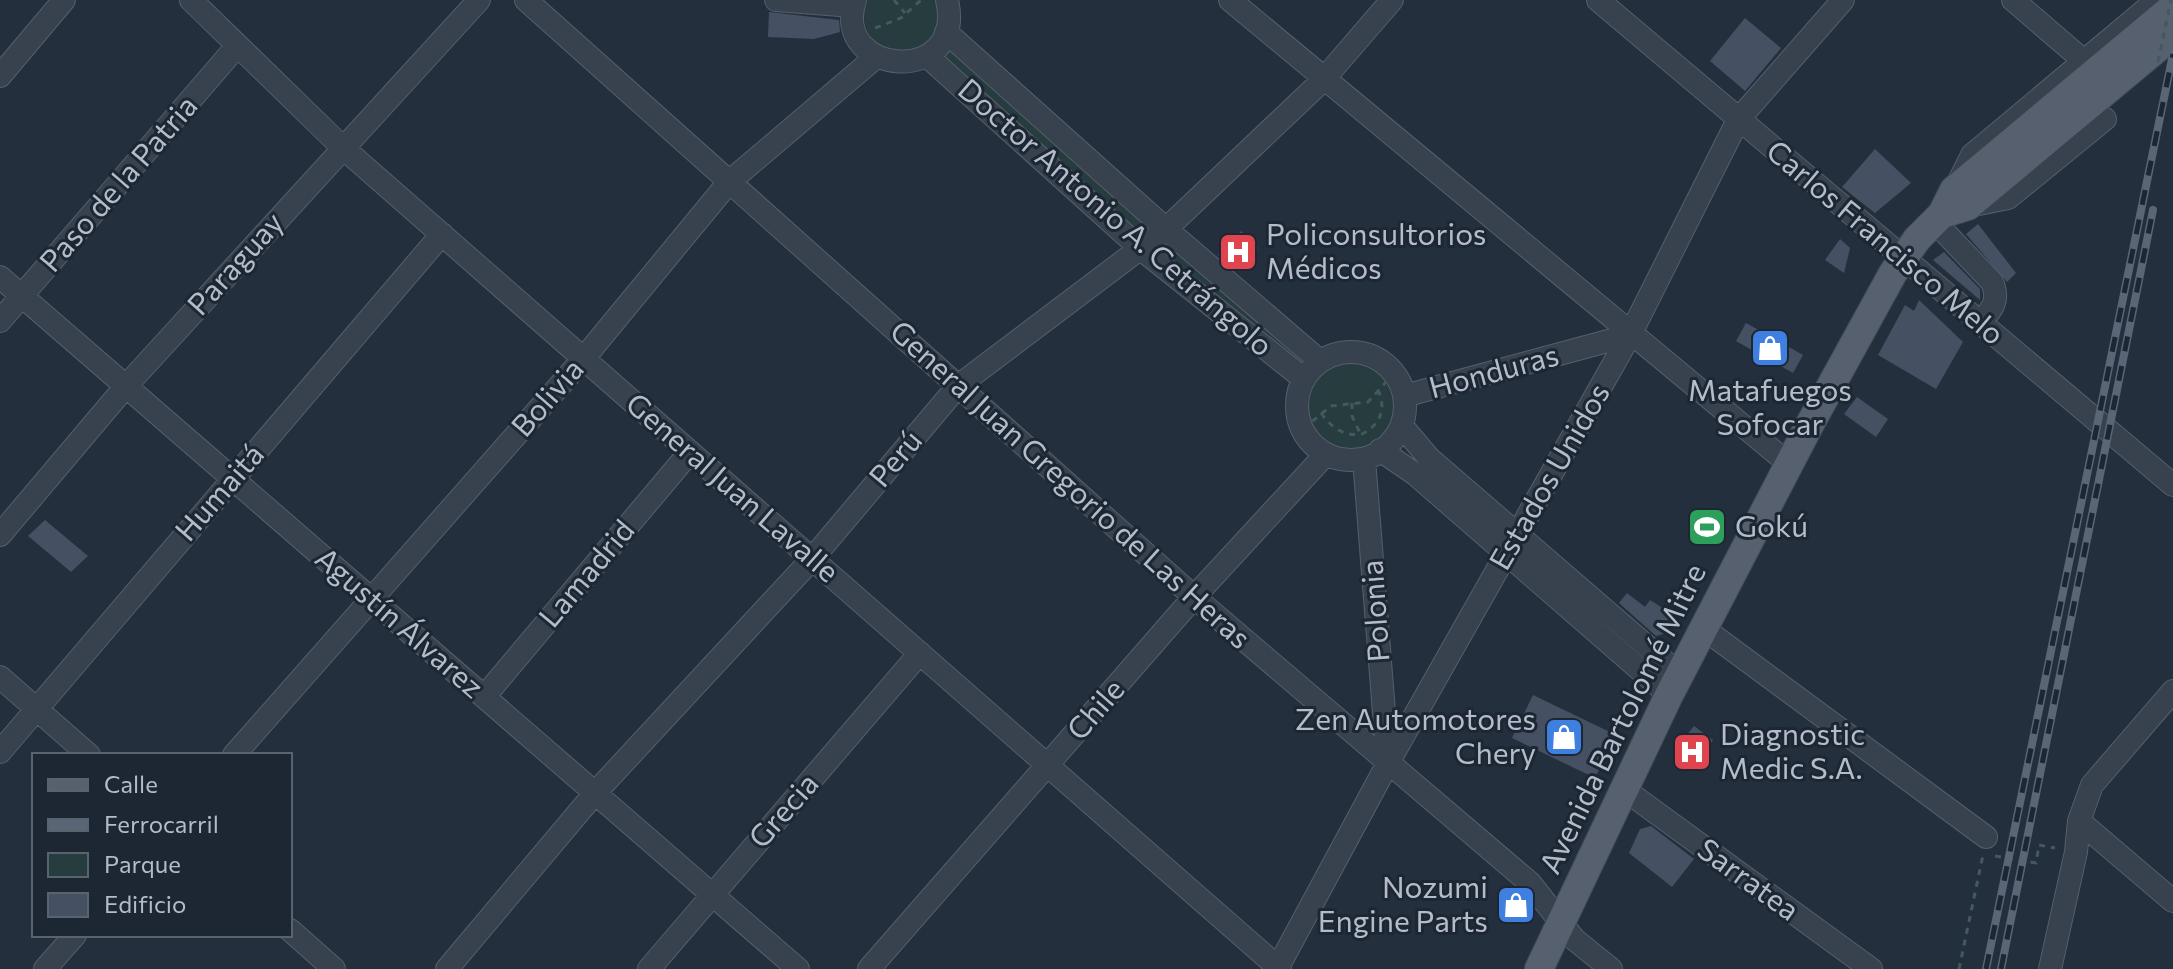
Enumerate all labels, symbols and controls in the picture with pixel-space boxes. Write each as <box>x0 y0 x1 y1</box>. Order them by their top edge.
street label: Doctor Antonio A. Cetrángolo <box>952 69 1282 363</box>
street label: Paso de la Patria <box>30 86 204 278</box>
street label: Carlos Francisco Melo <box>1760 131 2013 351</box>
street label: Paraguay <box>178 203 290 321</box>
place label: Policonsultorios Médicos <box>1266 214 1487 285</box>
hospital icon: Policonsultorios Médicos <box>1217 231 1259 273</box>
street label: General Juan Gregorio de Las Heras <box>884 311 1260 655</box>
shop icon: Matafuegos Sofocar <box>1749 327 1791 369</box>
street label: Honduras <box>1424 335 1562 405</box>
street label: Bolivia <box>502 350 590 443</box>
place label: Matafuegos Sofocar <box>1688 370 1852 441</box>
street label: Estados Unidos <box>1480 376 1616 576</box>
street label: General Juan Lavalle <box>620 384 848 589</box>
street label: Perú <box>860 421 928 493</box>
street label: Humaitá <box>166 435 270 548</box>
sports icon: Gokú <box>1686 506 1728 548</box>
place label: Gokú <box>1735 506 1808 543</box>
street label: Lamadrid <box>529 511 641 634</box>
street label: Agustín Álvarez <box>309 538 492 704</box>
street label: Avenida Bartolomé Mitre <box>1530 557 1712 879</box>
street label: Polonia <box>1351 559 1396 664</box>
street label: Chile <box>1058 670 1131 746</box>
place label: Zen Automotores Chery <box>1295 699 1536 770</box>
place label: Diagnostic Medic S.A. <box>1720 714 1865 785</box>
shop icon: Zen Automotores Chery <box>1543 716 1585 758</box>
hospital icon: Diagnostic Medic S.A. <box>1671 731 1713 773</box>
legend <box>32 753 292 937</box>
street label: Grecia <box>739 764 825 855</box>
text: Calle <box>104 769 158 798</box>
text: Ferrocarril <box>104 809 219 838</box>
street label: Sarratea <box>1692 829 1807 927</box>
text: Parque <box>104 849 181 878</box>
place label: Nozumi Engine Parts <box>1318 867 1488 938</box>
shop icon: Nozumi Engine Parts <box>1495 884 1537 926</box>
text: Edificio <box>104 889 186 918</box>

